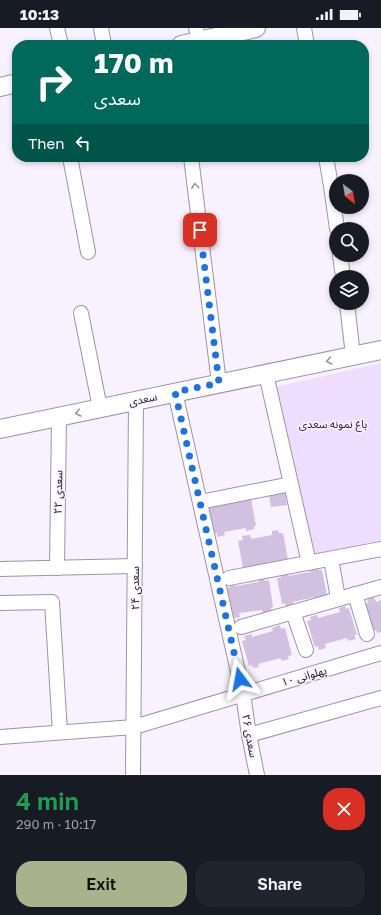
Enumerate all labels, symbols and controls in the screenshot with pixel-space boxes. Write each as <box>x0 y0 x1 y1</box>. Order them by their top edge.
text: 10:13 <box>20 5 59 23</box>
text: 170 m <box>94 46 173 79</box>
icon: right <box>28 56 80 108</box>
text: سعدی <box>94 87 141 109</box>
icon: left <box>72 132 94 154</box>
text: Then <box>28 134 64 152</box>
north arrow <box>329 174 369 214</box>
map controls <box>329 174 369 310</box>
one-way arrow <box>191 183 200 189</box>
pin <box>183 213 217 247</box>
icon: arrive <box>189 219 211 241</box>
button: search <box>329 222 369 262</box>
button: layers <box>329 270 369 310</box>
one-way arrow <box>326 356 332 364</box>
street label: سعدی <box>128 389 159 409</box>
one-way arrow <box>75 408 82 416</box>
park label: باغ نمونه سعدی <box>299 417 367 432</box>
street label: سعدی ۲۲ <box>51 470 65 514</box>
street label: سعدی ۲۴ <box>128 566 142 610</box>
position arrow <box>219 658 261 700</box>
street label: پهلوانی ۱۰ <box>280 663 329 690</box>
street label: سعدی ۲۶ <box>239 713 261 759</box>
text: 4 min <box>16 786 79 815</box>
button: close <box>323 788 365 830</box>
text: 290 m · 10:17 <box>16 816 96 832</box>
button: Exit <box>16 861 187 907</box>
button: Share <box>195 861 365 907</box>

